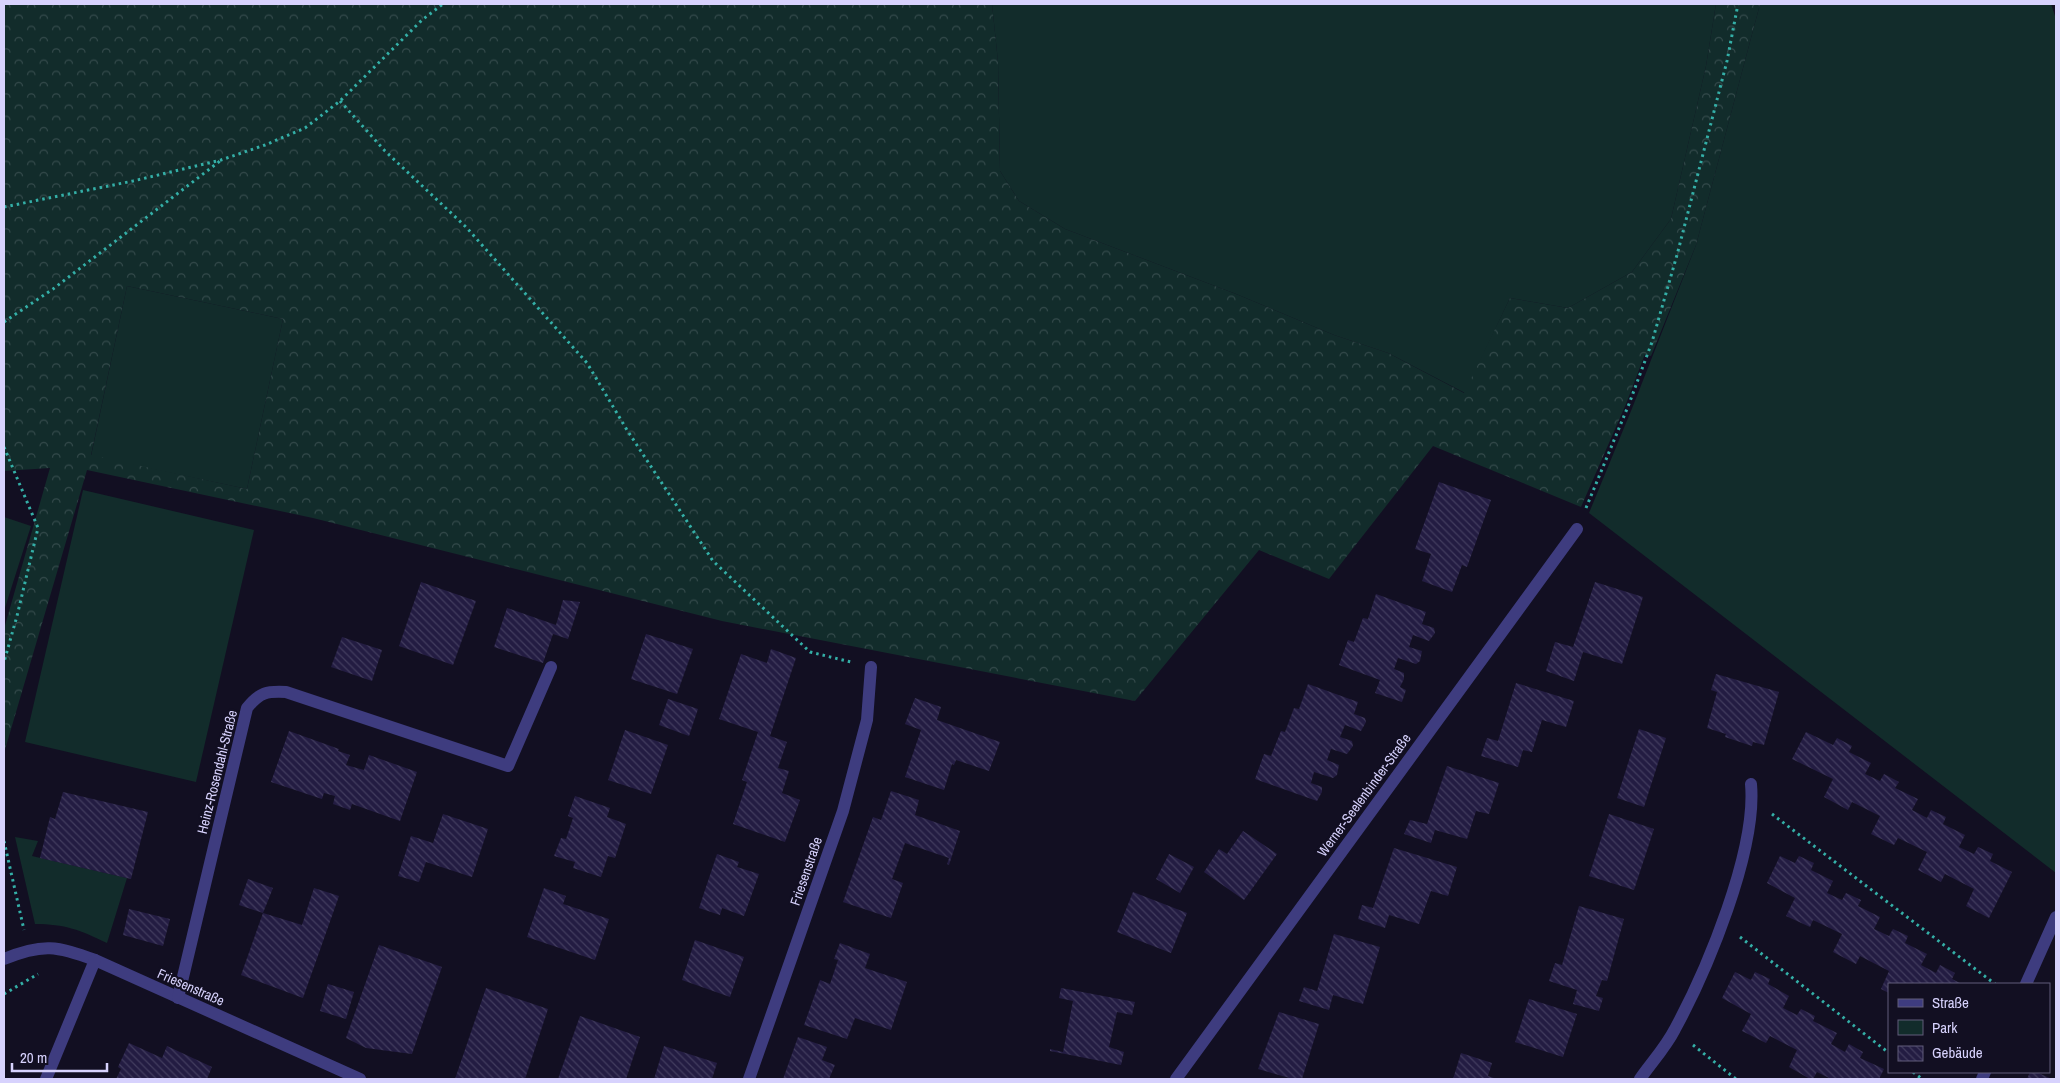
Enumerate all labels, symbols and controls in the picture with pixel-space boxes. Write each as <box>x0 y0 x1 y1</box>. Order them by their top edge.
street label: Heinz-Rosendahl-Straße <box>193 708 241 836</box>
street label: Werner-Seelenbinder-Straße <box>1313 730 1415 860</box>
street label: Friesenstraße <box>786 834 826 908</box>
street label: Friesenstraße <box>155 964 227 1010</box>
legend <box>1888 983 2050 1073</box>
text: Straße <box>1932 992 1969 1013</box>
text: Park <box>1932 1017 1958 1038</box>
scale bar <box>12 1040 108 1072</box>
text: Gebäude <box>1932 1042 1983 1063</box>
text: 20 m <box>20 1047 47 1068</box>

